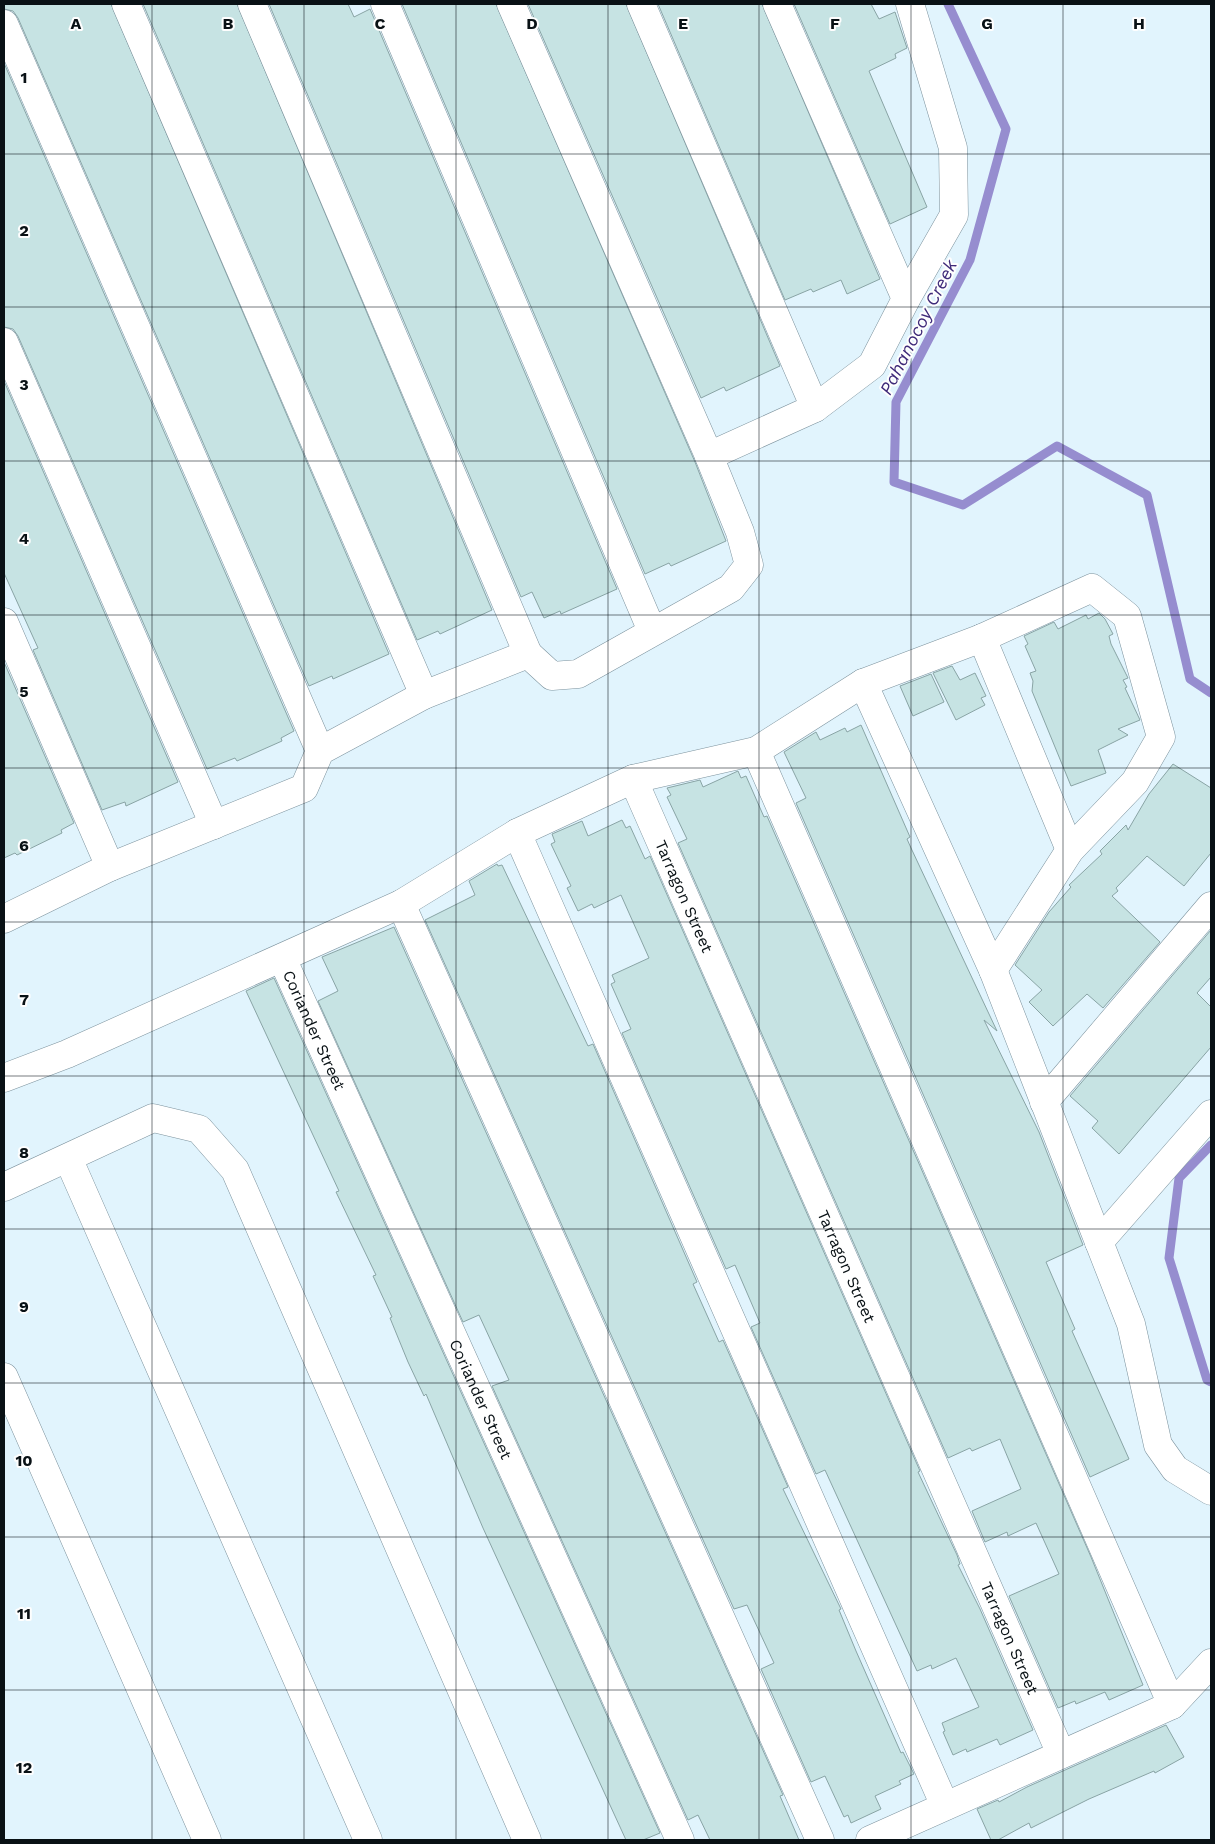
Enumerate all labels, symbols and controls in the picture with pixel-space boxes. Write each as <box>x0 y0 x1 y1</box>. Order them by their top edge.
text: A <box>71 14 82 33</box>
text: B <box>223 14 234 33</box>
text: C <box>375 14 386 33</box>
text: D <box>526 14 538 33</box>
text: E <box>678 14 688 33</box>
text: F <box>830 14 840 33</box>
text: G <box>981 14 993 33</box>
text: H <box>1133 14 1145 33</box>
text: 1 <box>21 68 27 87</box>
text: 2 <box>19 221 29 240</box>
water label: Pahanocoy Creek <box>875 255 962 398</box>
text: 3 <box>19 375 29 394</box>
text: 4 <box>19 529 29 548</box>
text: 5 <box>19 682 29 701</box>
text: 6 <box>19 836 29 855</box>
street label: Tarragon Street <box>651 837 718 956</box>
street label: Coriander Street <box>279 967 350 1093</box>
text: 7 <box>19 990 29 1009</box>
text: 8 <box>19 1143 29 1162</box>
street label: Tarragon Street <box>814 1207 880 1325</box>
text: 9 <box>19 1297 29 1316</box>
street label: Coriander Street <box>446 1336 516 1462</box>
text: 10 <box>15 1451 33 1470</box>
street label: Tarragon Street <box>977 1579 1043 1697</box>
text: 11 <box>17 1604 31 1623</box>
text: 12 <box>16 1758 32 1777</box>

